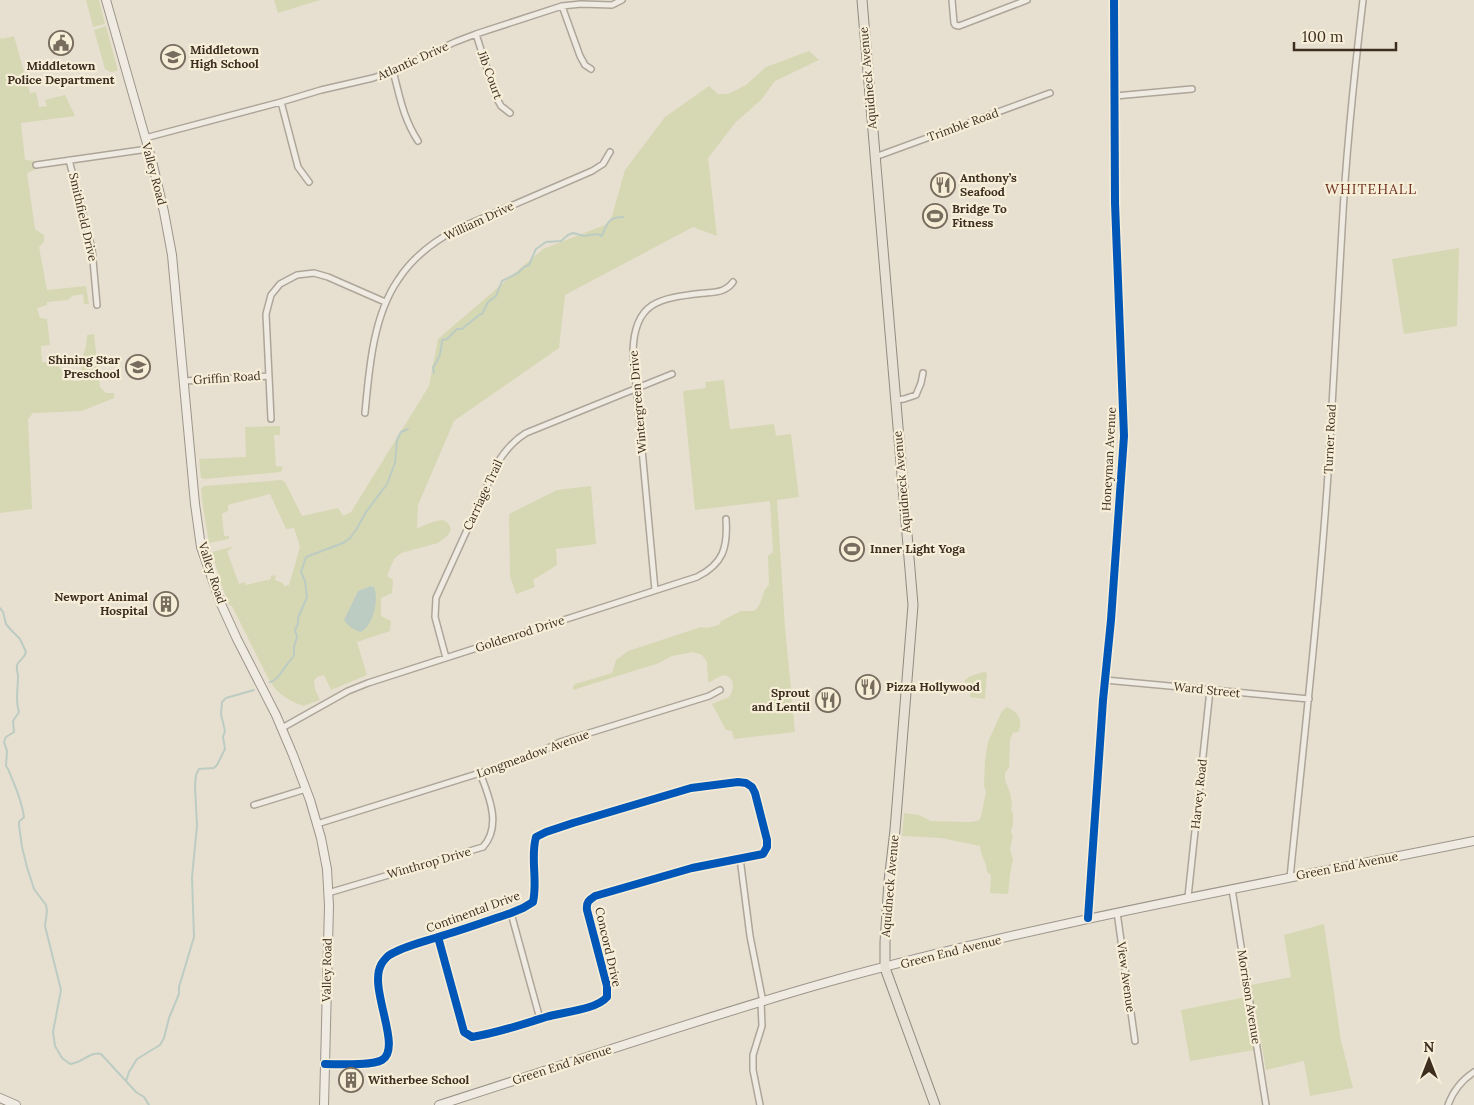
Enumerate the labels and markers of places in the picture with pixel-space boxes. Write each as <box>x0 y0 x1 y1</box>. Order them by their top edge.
public building icon: Middletown Police Department <box>48 30 74 56</box>
place label: Middletown High School <box>190 42 259 71</box>
school or university icon: Middletown High School <box>160 44 186 70</box>
place label: Middletown Police Department <box>7 58 116 87</box>
place label: Anthony’s Seafood <box>960 170 1017 199</box>
restaurant icon: Anthony’s Seafood <box>930 172 956 198</box>
place label: Bridge To Fitness <box>952 201 1007 230</box>
sports icon: Bridge To Fitness <box>922 203 948 229</box>
place label: Shining Star Preschool <box>48 352 120 381</box>
school or university icon: Shining Star Preschool <box>125 354 151 380</box>
sports icon: Inner Light Yoga <box>839 536 865 562</box>
place label: Inner Light Yoga <box>870 541 966 556</box>
place label: Newport Animal Hospital <box>54 589 148 618</box>
building icon: Newport Animal Hospital <box>153 591 179 617</box>
restaurant icon: Pizza Hollywood <box>855 674 881 700</box>
place label: Pizza Hollywood <box>886 679 980 694</box>
place label: Sprout and Lentil <box>752 685 811 714</box>
restaurant icon: Sprout and Lentil <box>815 687 841 713</box>
building icon: Witherbee School <box>338 1067 364 1093</box>
place label: Witherbee School <box>368 1072 470 1087</box>

